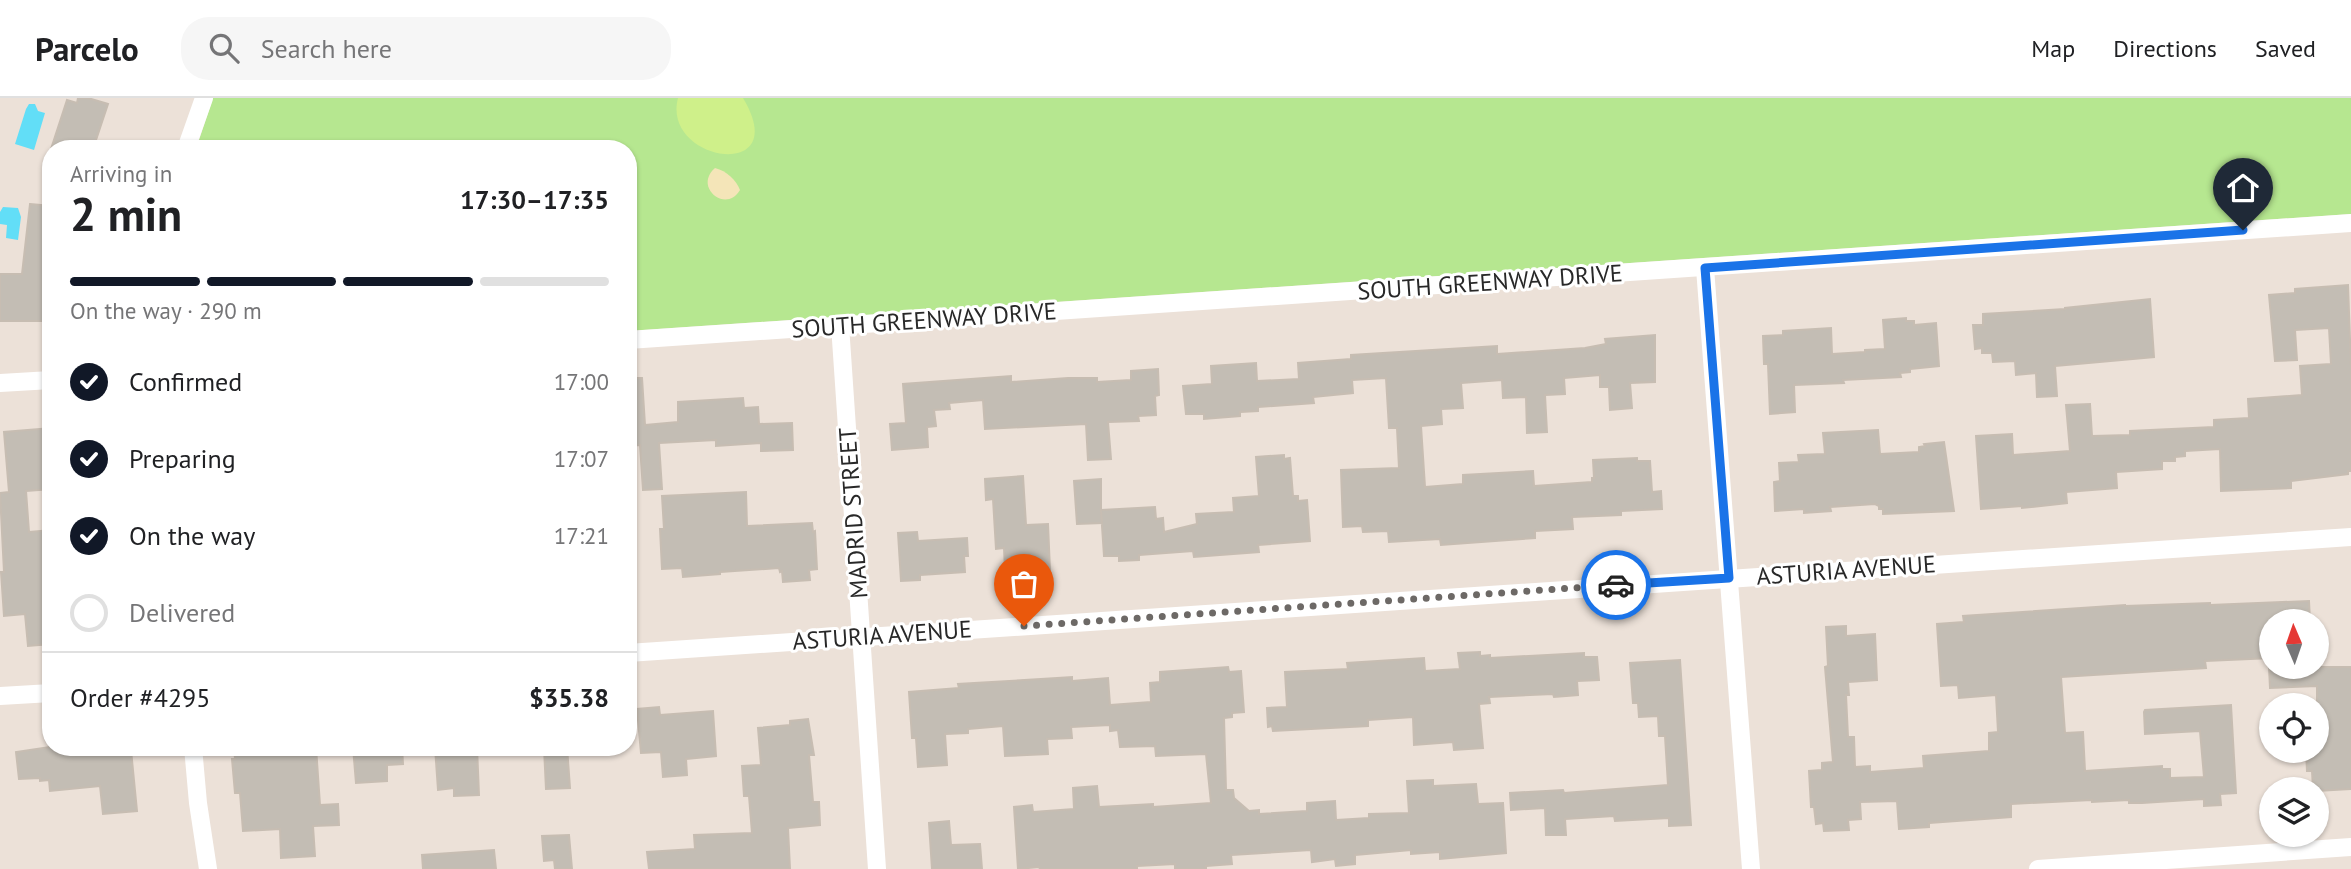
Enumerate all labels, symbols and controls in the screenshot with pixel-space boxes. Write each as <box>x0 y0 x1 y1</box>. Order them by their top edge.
search box <box>181 17 671 80</box>
text: Parcelo <box>35 27 139 70</box>
icon: search <box>205 29 243 67</box>
text: Search here <box>261 32 392 65</box>
text: Map <box>2031 33 2075 64</box>
text: Directions <box>2113 33 2217 64</box>
text: Saved <box>2255 33 2316 64</box>
pin <box>2213 158 2273 230</box>
text: Arriving in <box>70 159 172 188</box>
icon: home <box>2224 169 2262 207</box>
text: 17:30–17:35 <box>460 183 609 216</box>
text: 2 min <box>70 184 182 244</box>
street label: SOUTH GREENWAY DRIVE <box>1356 257 1624 307</box>
street label: SOUTH GREENWAY DRIVE <box>790 295 1058 345</box>
text: On the way · 290 m <box>70 296 262 325</box>
icon: check <box>70 363 108 401</box>
text: Confirmed <box>129 365 242 398</box>
text: 17:00 <box>554 367 609 396</box>
street label: MADRID STREET <box>832 426 874 600</box>
icon: check <box>70 440 108 478</box>
text: Preparing <box>129 442 236 475</box>
text: 17:07 <box>554 444 609 473</box>
icon: check <box>70 517 108 555</box>
text: On the way <box>129 519 255 552</box>
text: 17:21 <box>554 521 609 550</box>
street label: ASTURIA AVENUE <box>1755 548 1937 592</box>
courier <box>1581 550 1651 620</box>
pin <box>994 554 1054 626</box>
icon: bag <box>1005 565 1043 603</box>
icon: car <box>1597 566 1635 604</box>
text: Delivered <box>129 596 235 629</box>
north arrow <box>2259 609 2329 679</box>
map controls <box>2259 609 2329 847</box>
street label: ASTURIA AVENUE <box>791 613 973 657</box>
text: Order #4295 <box>70 681 210 714</box>
text: $35.38 <box>529 681 609 714</box>
button: locate <box>2259 693 2329 763</box>
button: layers <box>2259 777 2329 847</box>

